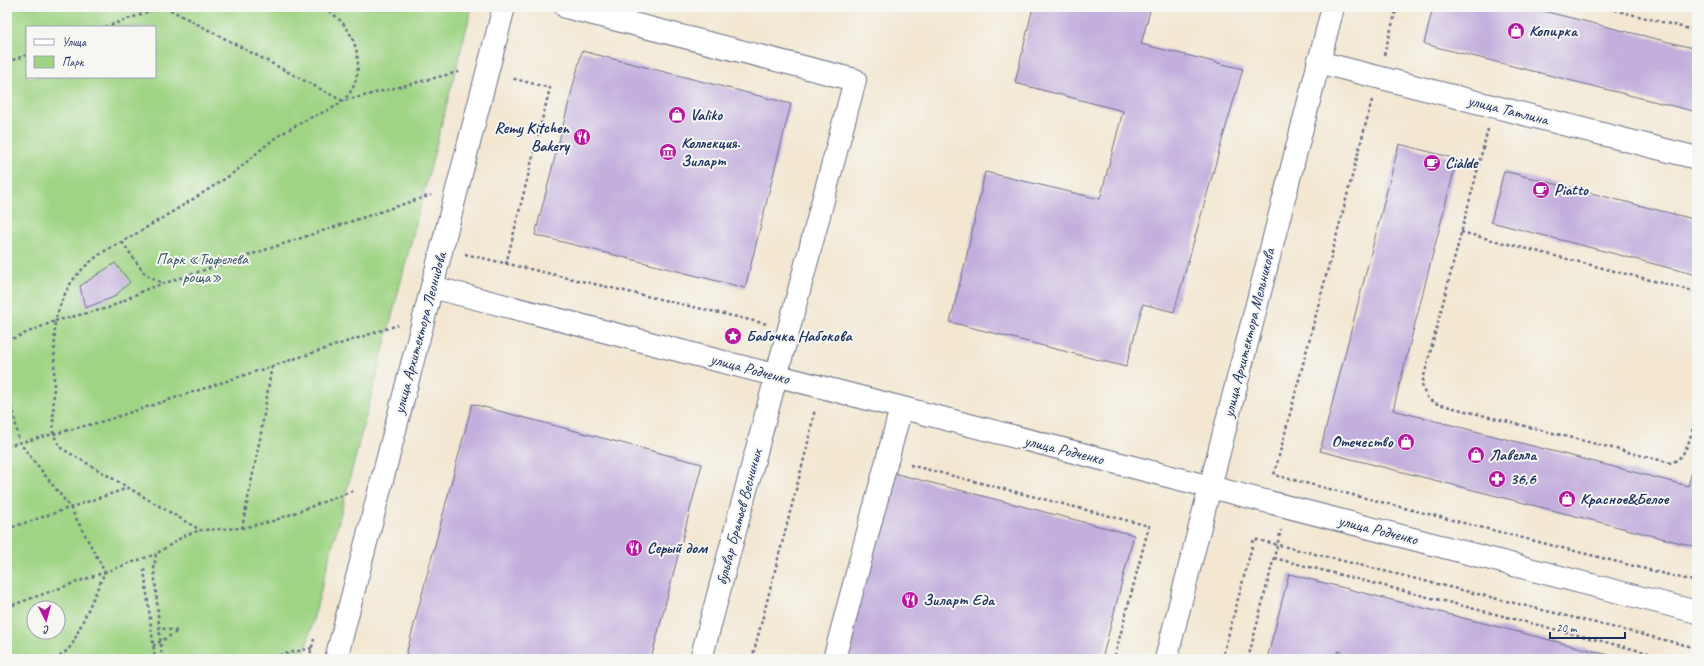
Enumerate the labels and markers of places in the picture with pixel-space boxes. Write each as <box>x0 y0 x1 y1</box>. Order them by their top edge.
shop icon: Копирка <box>1506 21 1526 41</box>
place label: Копирка <box>1529 21 1579 41</box>
shop icon: Valiko <box>667 105 687 125</box>
place label: Valiko <box>690 105 723 125</box>
place label: Remy Kitchen Bakery <box>494 118 571 156</box>
restaurant icon: Remy Kitchen Bakery <box>572 127 592 147</box>
place label: Коллекция. Зиларт <box>681 133 741 171</box>
museum icon: Коллекция. Зиларт <box>658 142 678 162</box>
cafe icon: Ciàlde <box>1422 153 1442 173</box>
place label: Ciàlde <box>1445 153 1479 173</box>
cafe icon: Piatto <box>1531 180 1551 200</box>
place label: Piatto <box>1554 180 1589 200</box>
place icon: Бабочка Набокова <box>723 326 743 346</box>
place label: Бабочка Набокова <box>746 326 854 346</box>
place label: Отечество <box>1332 432 1394 452</box>
shop icon: Отечество <box>1396 432 1416 452</box>
shop icon: Лавелла <box>1466 445 1486 465</box>
place label: Лавелла <box>1489 445 1538 465</box>
pharmacy icon: 36,6 <box>1487 469 1507 489</box>
place label: 36,6 <box>1510 469 1537 489</box>
shop icon: Красное&Белое <box>1557 489 1577 509</box>
place label: Красное&Белое <box>1580 489 1670 509</box>
restaurant icon: Серый дом <box>624 538 644 558</box>
place label: Серый дом <box>647 538 709 558</box>
restaurant icon: Зиларт Еда <box>900 590 920 610</box>
place label: Зиларт Еда <box>923 590 996 610</box>

